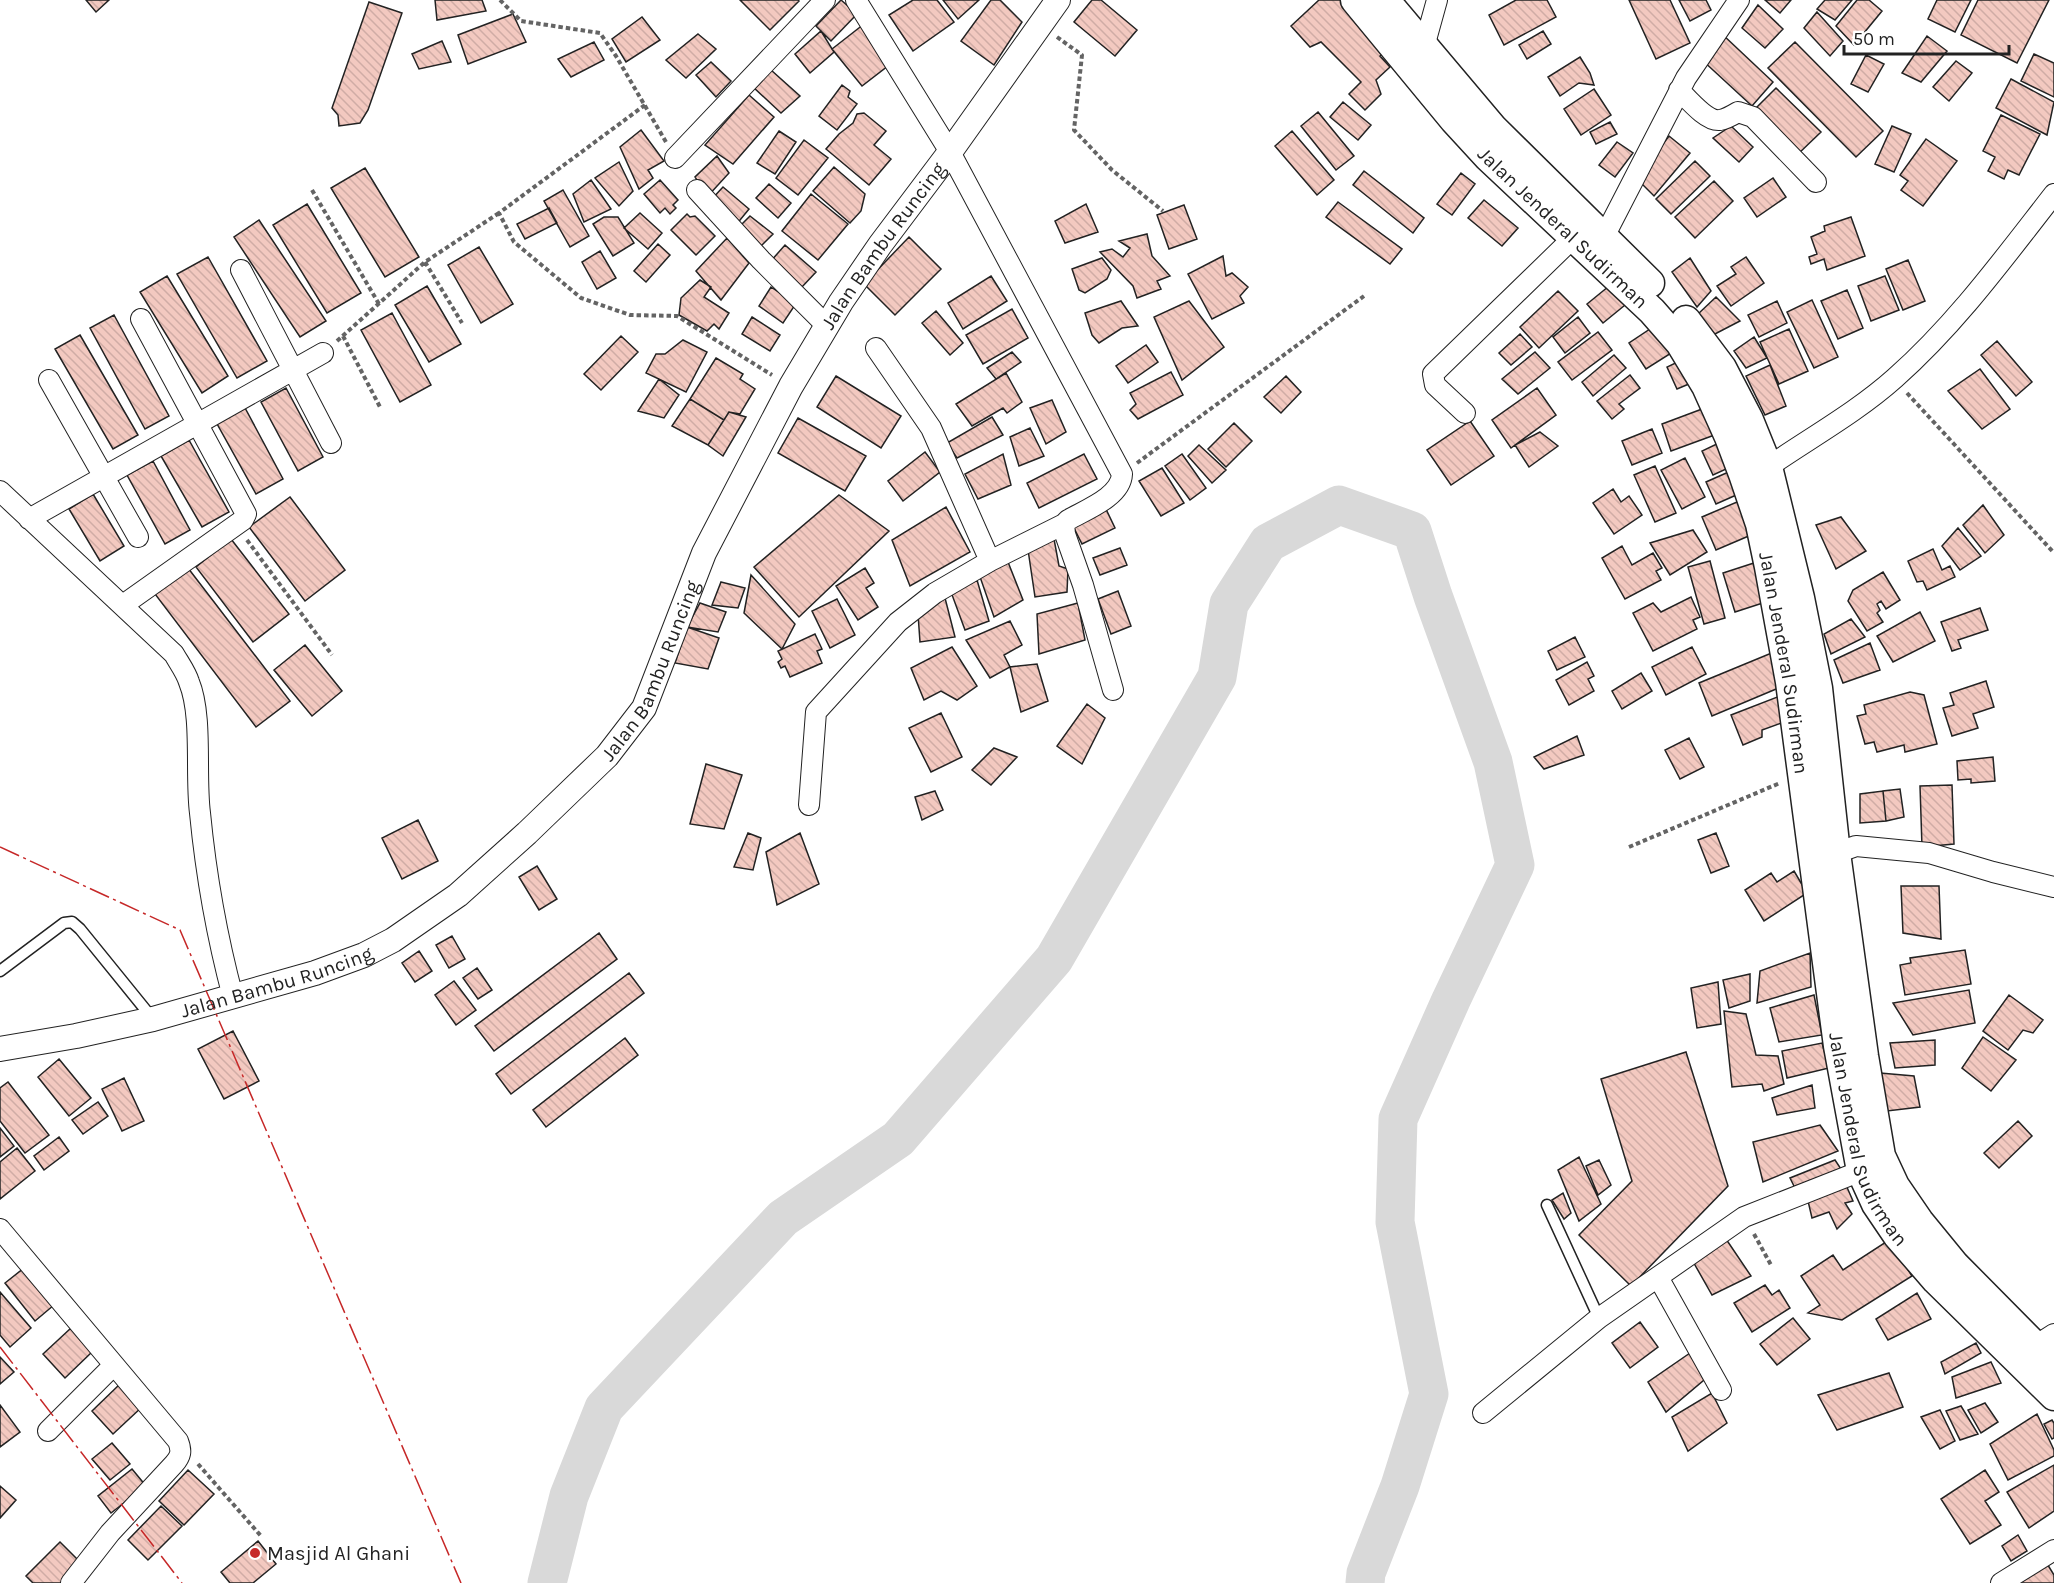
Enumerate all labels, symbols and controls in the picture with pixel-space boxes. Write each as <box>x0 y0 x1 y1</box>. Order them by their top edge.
scale bar <box>1844 18 2009 56</box>
text: 50 m <box>1853 28 1895 50</box>
street label: Jalan Jenderal Sudirman <box>1473 143 1653 313</box>
street label: Jalan Bambu Runcing <box>816 158 950 334</box>
street label: Jalan Jenderal Sudirman <box>1754 550 1813 775</box>
street label: Jalan Bambu Runcing <box>597 577 704 766</box>
street label: Jalan Bambu Runcing <box>178 941 377 1023</box>
street label: Jalan Jenderal Sudirman <box>1824 1031 1912 1251</box>
place label: Masjid Al Ghani <box>267 1542 410 1565</box>
marker: Masjid Al Ghani <box>248 1546 262 1560</box>

